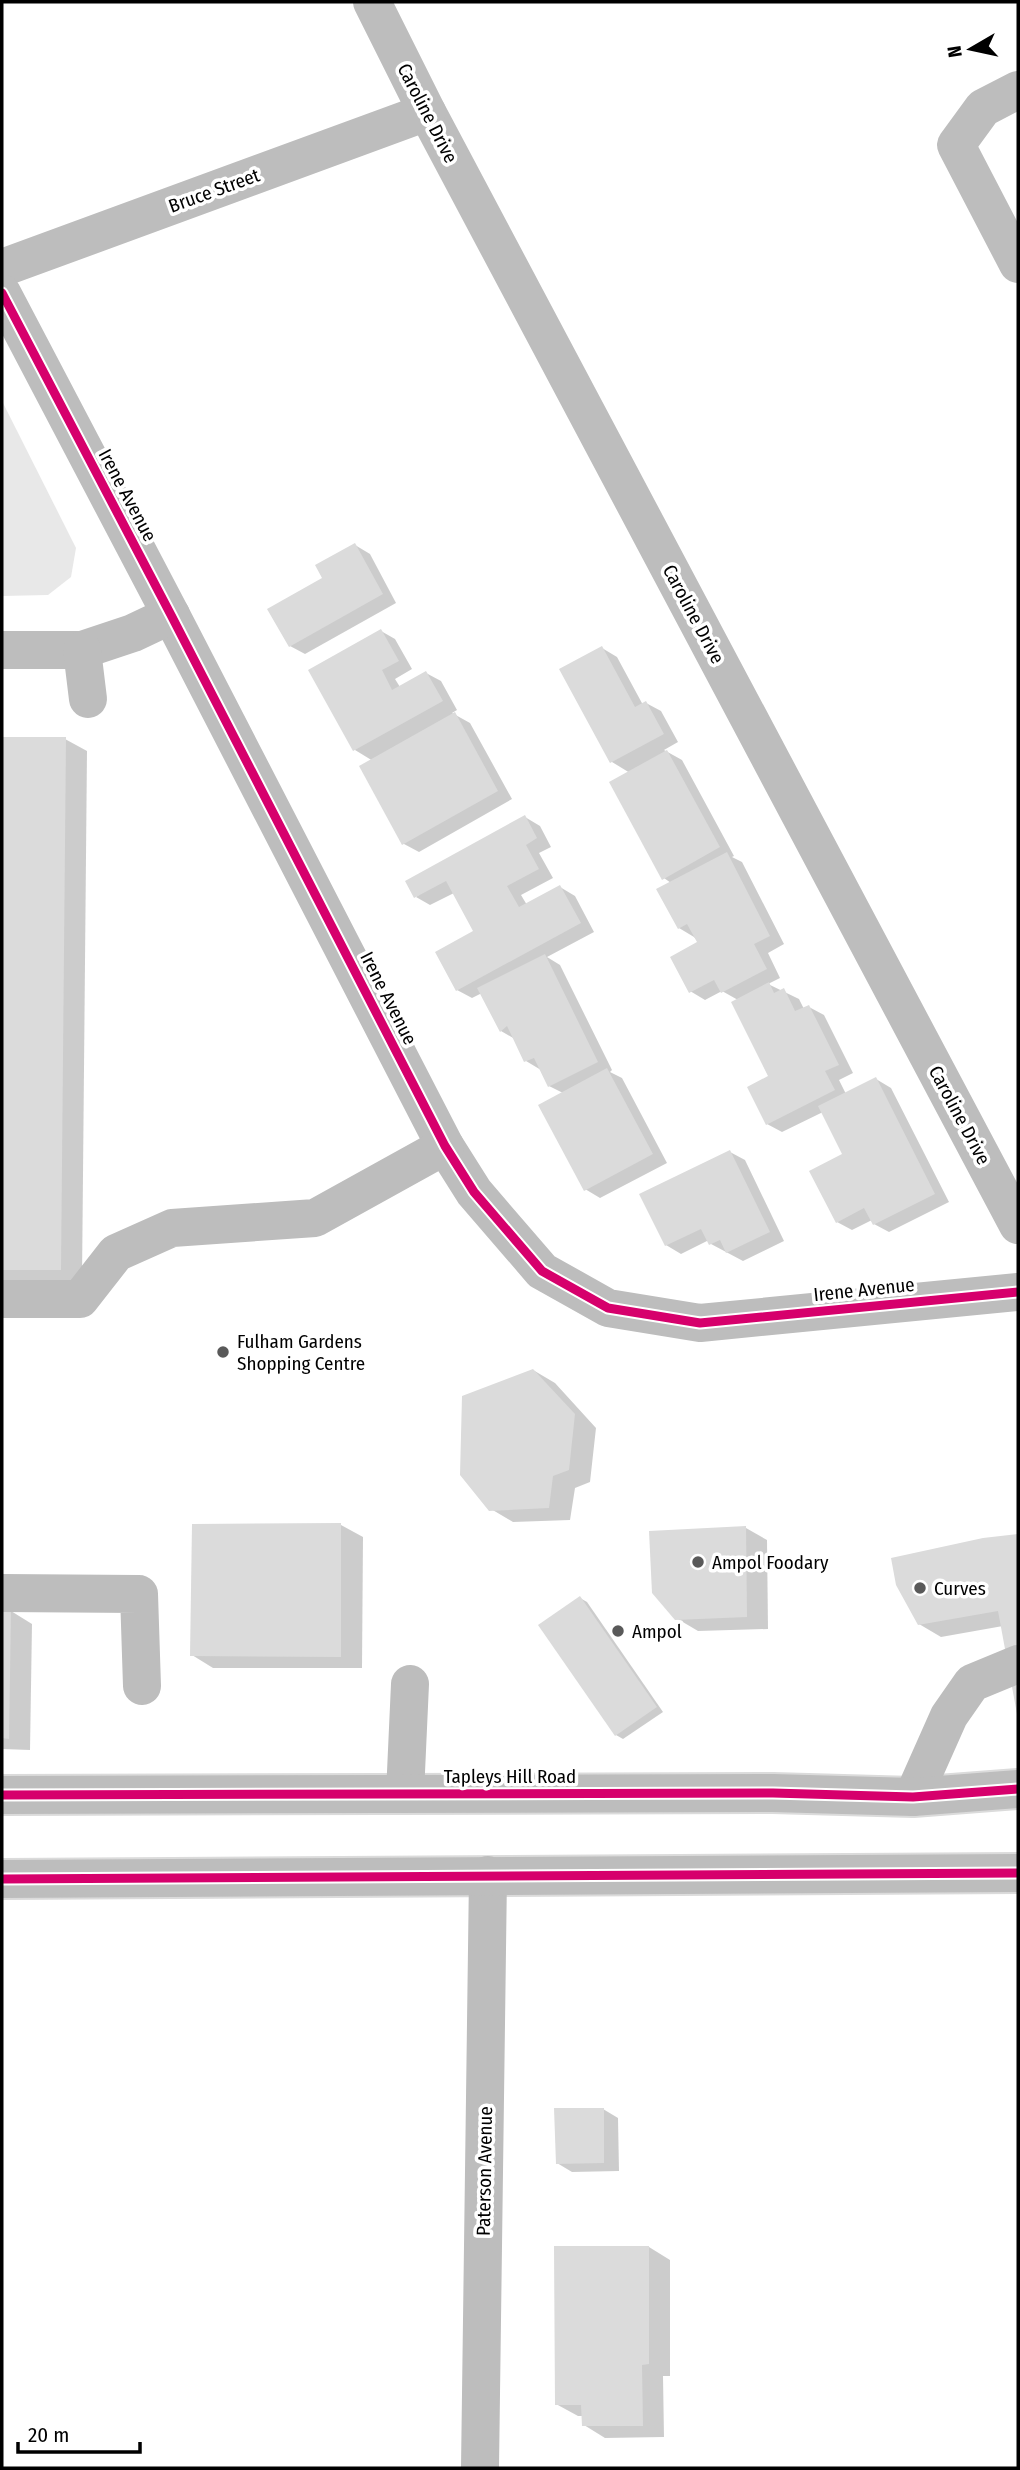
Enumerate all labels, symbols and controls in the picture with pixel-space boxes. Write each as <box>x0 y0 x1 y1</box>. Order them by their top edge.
north arrow <box>936 14 1006 84</box>
text: N <box>942 44 967 59</box>
street label: Caroline Drive <box>393 60 462 167</box>
street label: Bruce Street <box>165 163 264 218</box>
street label: Irene Avenue <box>94 445 162 545</box>
street label: Caroline Drive <box>658 561 729 668</box>
street label: Irene Avenue <box>355 948 422 1049</box>
street label: Caroline Drive <box>924 1062 995 1169</box>
street label: Irene Avenue <box>812 1273 916 1306</box>
place label: Fulham Gardens Shopping Centre <box>237 1330 365 1375</box>
marker: Fulham Gardens Shopping Centre <box>215 1344 231 1360</box>
place label: Ampol Foodary <box>712 1551 829 1574</box>
marker: Ampol Foodary <box>690 1554 706 1570</box>
place label: Curves <box>934 1577 986 1600</box>
marker: Curves <box>912 1580 928 1596</box>
place label: Ampol <box>632 1620 682 1643</box>
marker: Ampol <box>610 1623 626 1639</box>
street label: Tapleys Hill Road <box>444 1765 576 1788</box>
street label: Paterson Avenue <box>472 2106 497 2236</box>
scale bar <box>18 2410 140 2454</box>
text: 20 m <box>28 2422 69 2448</box>

